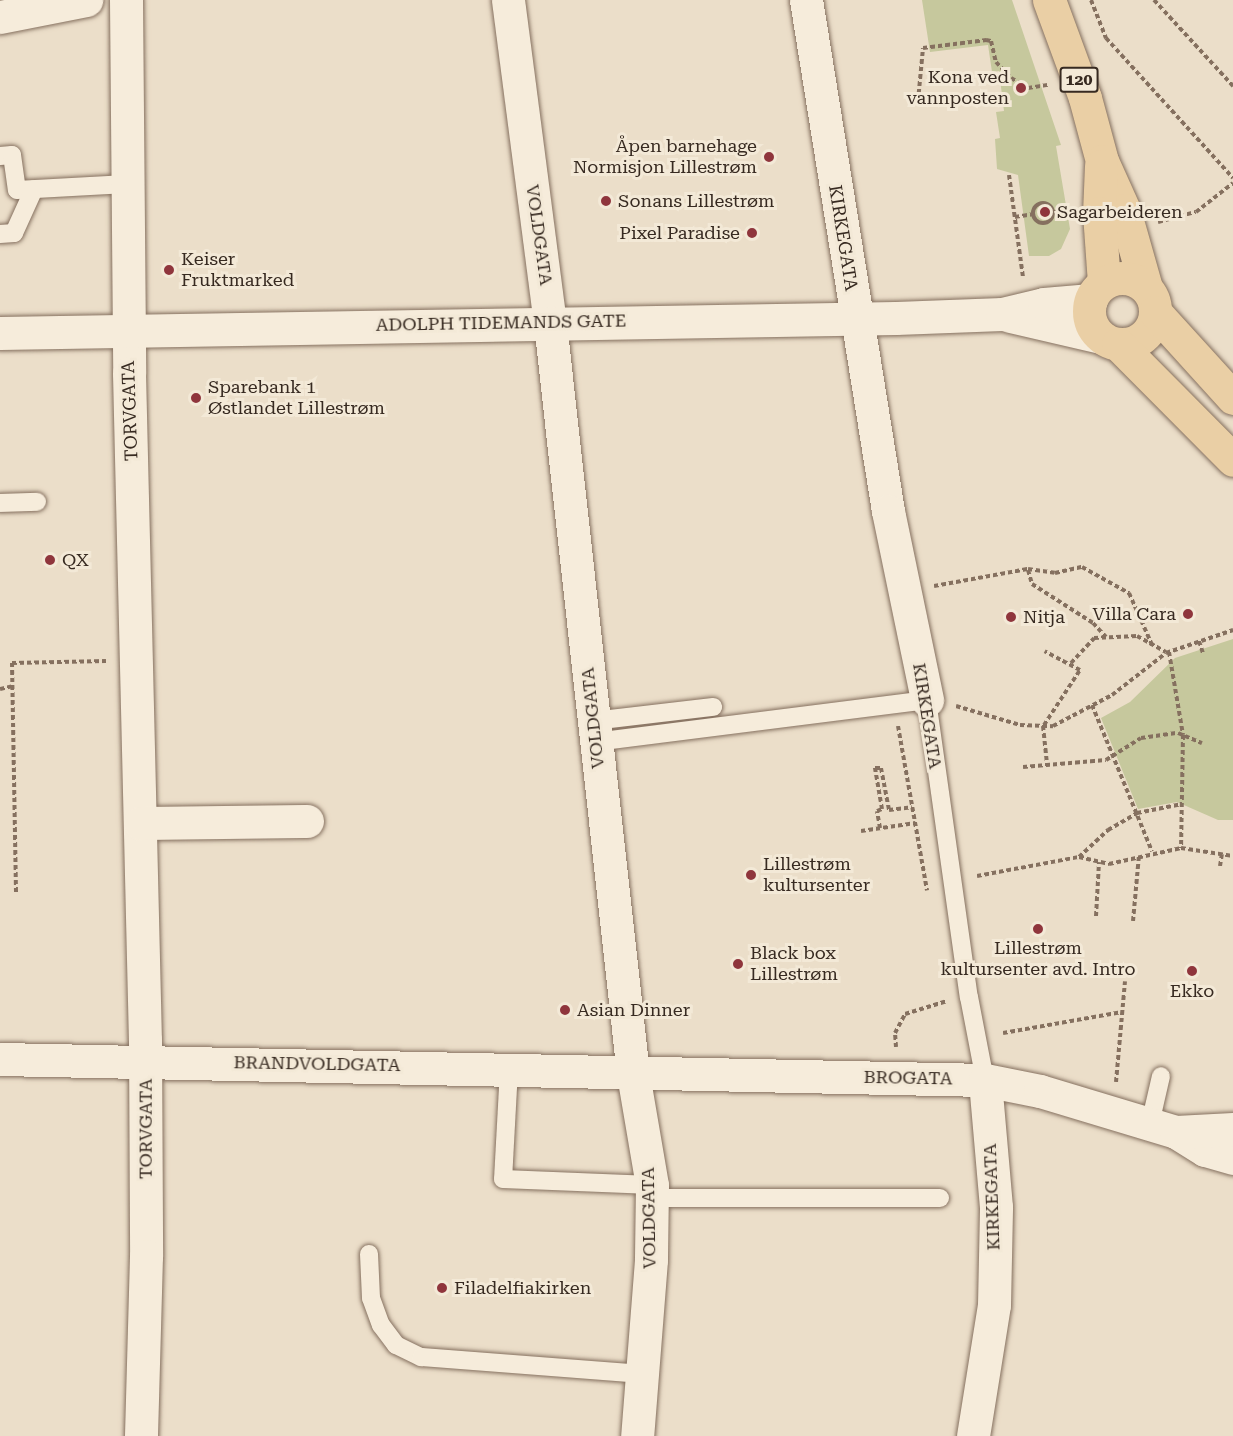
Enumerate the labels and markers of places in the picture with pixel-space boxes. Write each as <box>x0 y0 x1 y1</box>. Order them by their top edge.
place label: Kona ved vannposten <box>907 67 1009 110</box>
marker: Kona ved vannposten <box>1014 81 1028 95</box>
place label: Åpen barnehage Normisjon Lillestrøm <box>573 136 757 178</box>
marker: Åpen barnehage Normisjon Lillestrøm <box>762 150 776 164</box>
place label: Sonans Lillestrøm <box>618 190 774 212</box>
marker: Sonans Lillestrøm <box>599 194 613 208</box>
place label: Sagarbeideren <box>1057 201 1183 223</box>
marker: Sagarbeideren <box>1038 205 1052 219</box>
place label: Pixel Paradise <box>619 222 740 244</box>
marker: Pixel Paradise <box>745 226 759 240</box>
place label: Keiser Fruktmarked <box>181 249 294 292</box>
marker: Keiser Fruktmarked <box>162 263 176 277</box>
place label: Sparebank 1 Østlandet Lillestrøm <box>208 377 385 420</box>
marker: Sparebank 1 Østlandet Lillestrøm <box>189 391 203 405</box>
place label: QX <box>62 549 89 571</box>
marker: QX <box>43 553 57 567</box>
place label: Villa Cara <box>1093 603 1176 625</box>
place label: Nitja <box>1023 606 1065 628</box>
marker: Villa Cara <box>1181 607 1195 621</box>
marker: Nitja <box>1004 610 1018 624</box>
place label: Lillestrøm kultursenter <box>763 854 870 896</box>
marker: Lillestrøm kultursenter <box>744 868 758 882</box>
marker: Lillestrøm kultursenter avd. Intro <box>1031 922 1045 936</box>
place label: Lillestrøm kultursenter avd. Intro <box>940 938 1136 980</box>
place label: Black box Lillestrøm <box>750 943 838 986</box>
marker: Black box Lillestrøm <box>731 957 745 971</box>
marker: Ekko <box>1185 964 1199 978</box>
place label: Ekko <box>1170 980 1214 1002</box>
place label: Asian Dinner <box>577 999 690 1021</box>
marker: Asian Dinner <box>558 1003 572 1017</box>
place label: Filadelfiakirken <box>454 1277 591 1299</box>
marker: Filadelfiakirken <box>435 1281 449 1295</box>

